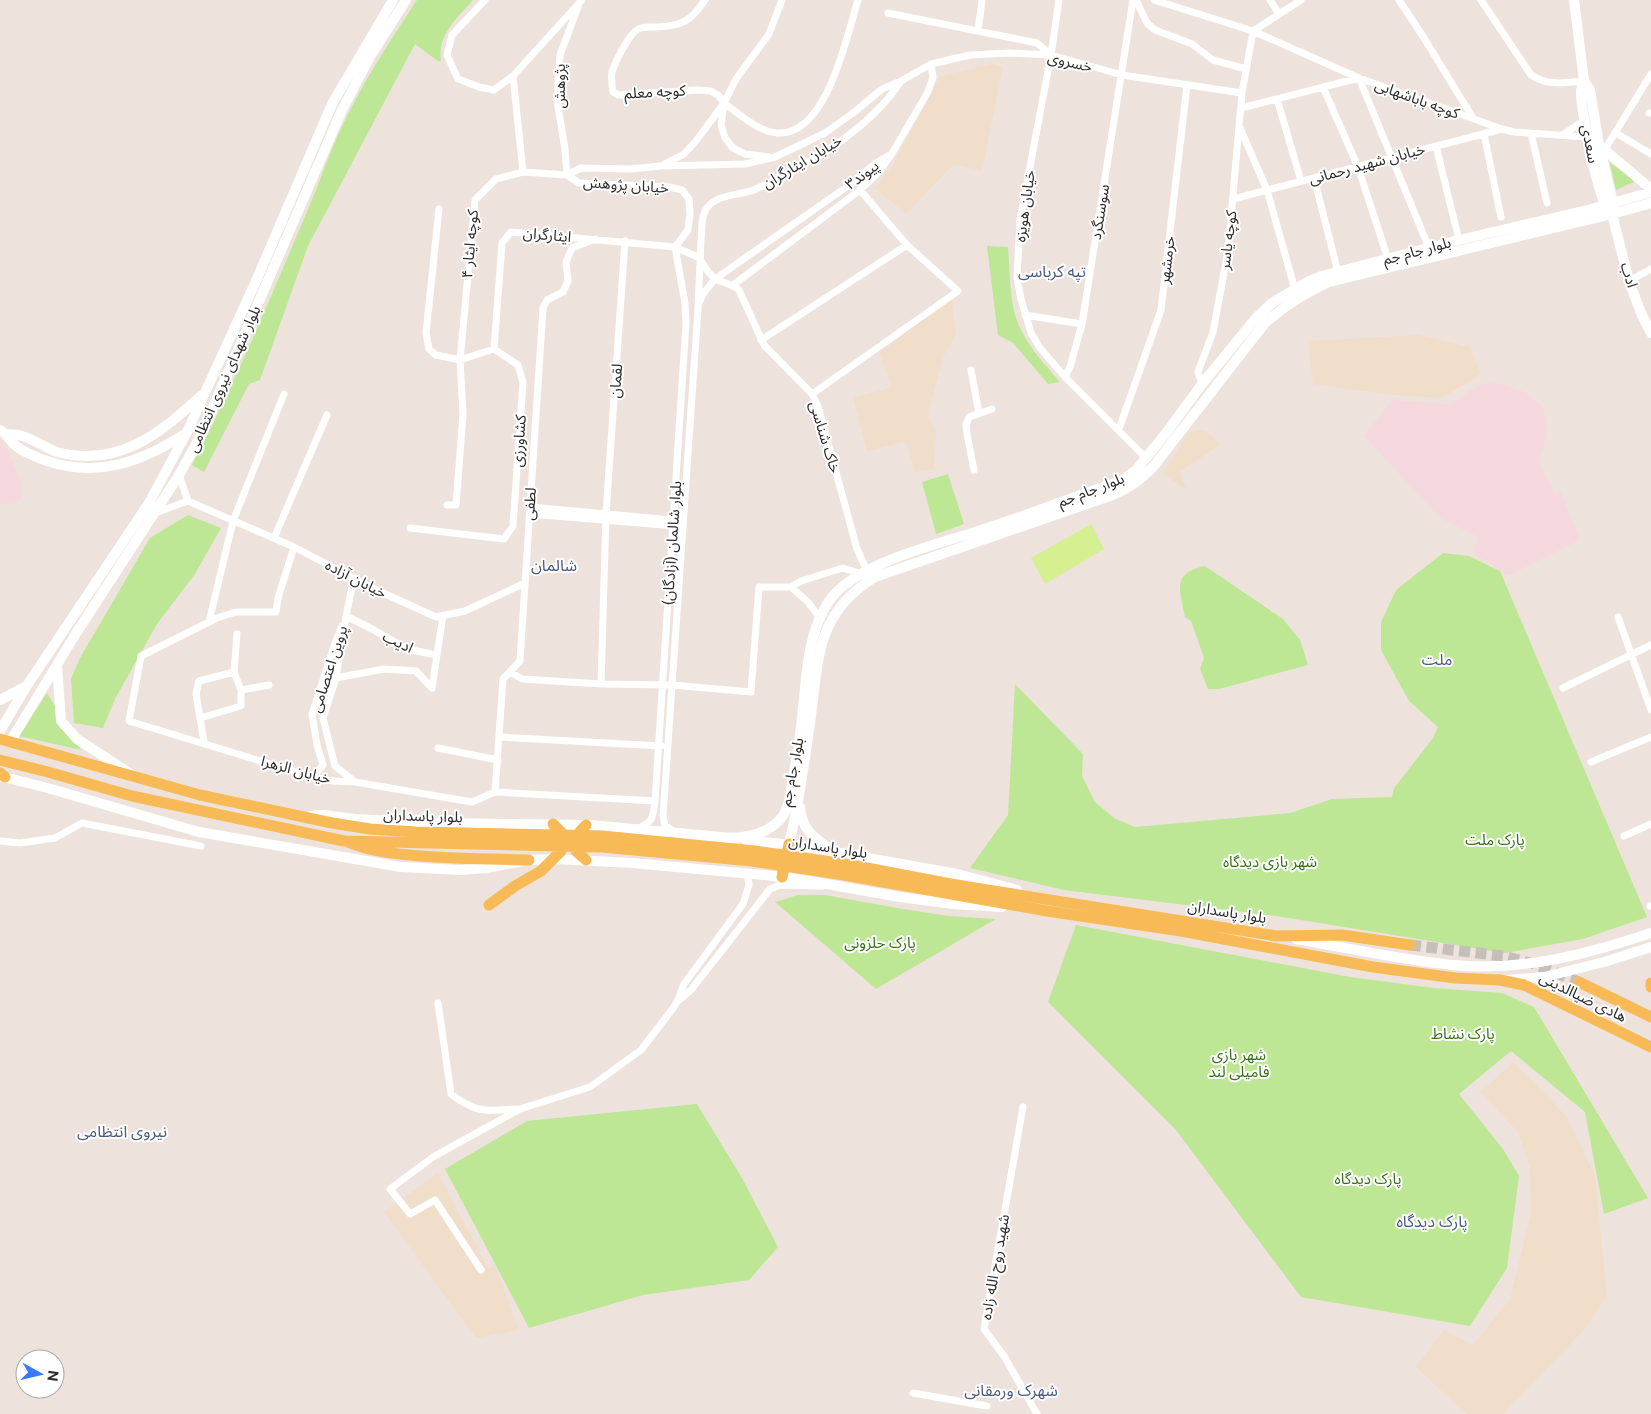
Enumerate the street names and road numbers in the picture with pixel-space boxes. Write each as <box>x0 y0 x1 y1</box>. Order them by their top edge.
street label: خسروی <box>1046 48 1094 76</box>
street label: پژوهش <box>551 64 570 108</box>
street label: کوچه باباشهابی <box>1372 75 1462 124</box>
street label: کوچه معلم <box>624 81 687 105</box>
street label: سعدی <box>1577 123 1603 165</box>
street label: خیابان ایثارگران <box>759 131 845 193</box>
street label: خیابان شهید رحمانی <box>1307 140 1427 188</box>
street label: پیوند۳ <box>841 156 883 194</box>
street label: خیابان هویزه <box>1011 169 1039 243</box>
street label: خیابان پژوهش <box>582 173 670 198</box>
street label: سوسنگرد <box>1087 183 1113 241</box>
street label: کوچه ایثار ۴ <box>458 208 483 279</box>
street label: کوچه یاسر <box>1215 209 1242 272</box>
street label: ایثارگران <box>522 224 572 246</box>
street label: بلوار جام جم <box>1381 233 1454 271</box>
street label: خرمشهر <box>1155 235 1179 286</box>
street label: ادب <box>1617 260 1641 290</box>
street label: بلوار شهدای نیروی انتظامی <box>183 303 265 455</box>
street label: لقمان <box>606 363 626 399</box>
street label: خاک شناسی <box>806 399 844 475</box>
street label: کشاورزی <box>508 413 530 468</box>
street label: بلوار جام جم <box>1055 469 1127 513</box>
street label: بلوار شالمان (آزادگان) <box>659 480 685 606</box>
street label: لطفی <box>520 487 540 521</box>
street label: خیابان آزاده <box>322 556 390 602</box>
street label: پروین اعتصامی <box>306 623 353 715</box>
street label: ادیب <box>380 627 416 656</box>
street label: بلوار جام جم <box>777 736 809 808</box>
street label: خیابان الزهرا <box>259 752 333 788</box>
street label: بلوار پاسداران <box>383 806 463 828</box>
street label: بلوار پاسداران <box>787 832 869 863</box>
street label: بلوار پاسداران <box>1186 897 1268 928</box>
street label: هادی ضیاالدینی <box>1536 968 1630 1026</box>
street label: شهید روح الله زاده <box>977 1213 1016 1322</box>

